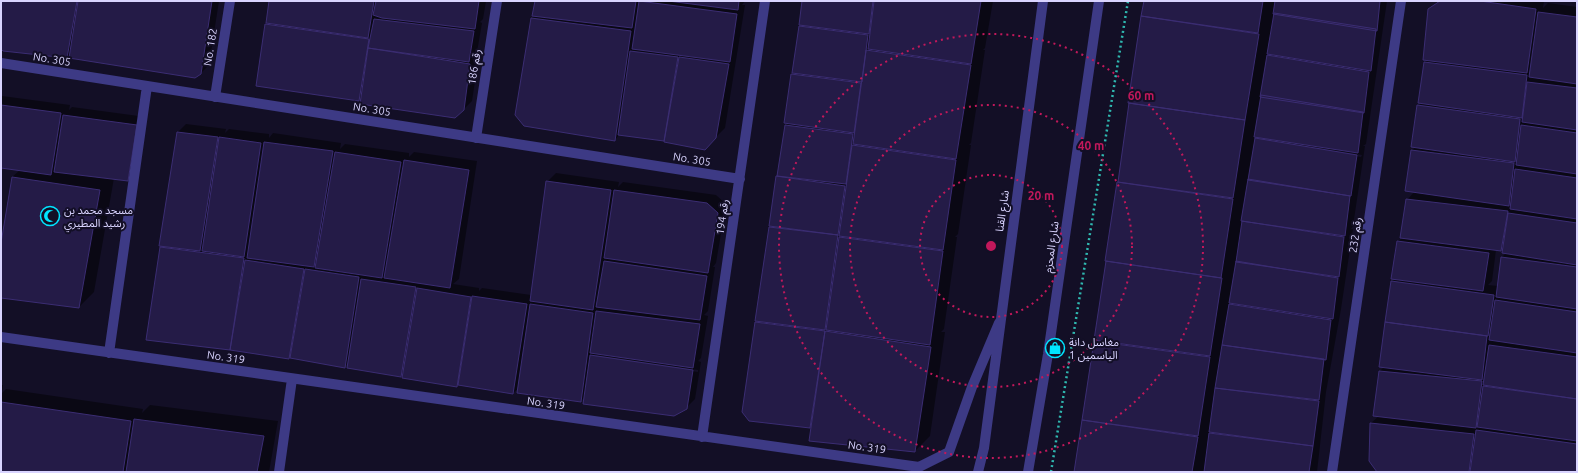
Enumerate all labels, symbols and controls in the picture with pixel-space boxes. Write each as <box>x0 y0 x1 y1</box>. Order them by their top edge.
street label: No. 182 <box>201 27 219 67</box>
street label: رقم 186 <box>465 48 486 86</box>
street label: No. 305 <box>32 50 72 68</box>
text: 60 m <box>1128 89 1154 102</box>
street label: No. 305 <box>352 100 392 118</box>
text: 40 m <box>1078 139 1104 152</box>
street label: No. 305 <box>672 150 712 168</box>
street label: شارع القنا <box>993 189 1013 233</box>
text: 20 m <box>1028 189 1054 202</box>
street label: رقم 194 <box>714 198 733 236</box>
place label: مسجد محمد بن رشيد المطيري <box>64 204 133 233</box>
mosque icon: مسجد محمد بن رشيد المطيري <box>39 205 61 227</box>
street label: رقم 232 <box>1347 216 1366 254</box>
street label: شارع المحزم <box>1041 220 1063 274</box>
centre of rings <box>984 239 998 253</box>
place label: مغاسل دانة الياسمين 1 <box>1069 336 1119 362</box>
shop icon: مغاسل دانة الياسمين 1 <box>1044 337 1066 359</box>
street label: No. 319 <box>206 348 246 366</box>
street label: No. 319 <box>526 394 566 412</box>
street label: No. 319 <box>847 438 887 456</box>

